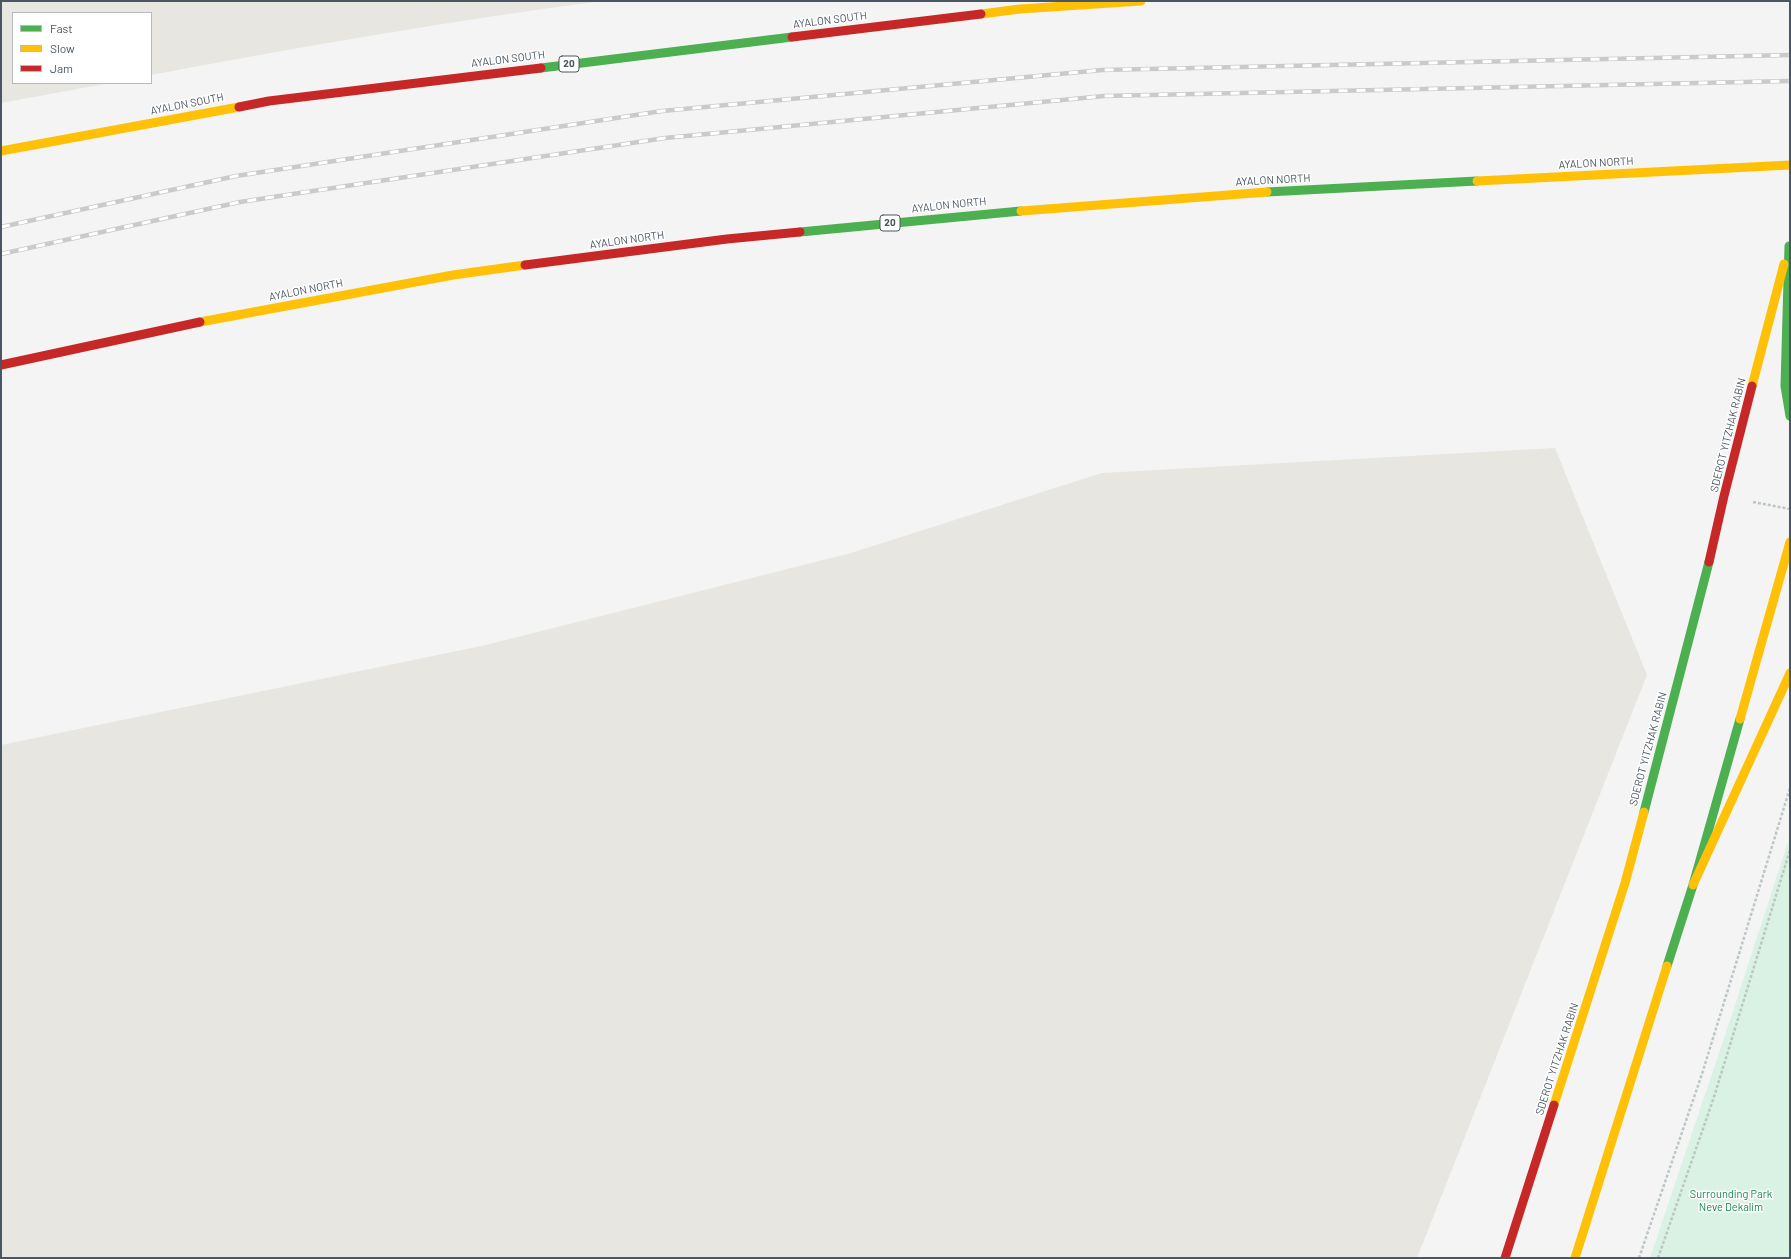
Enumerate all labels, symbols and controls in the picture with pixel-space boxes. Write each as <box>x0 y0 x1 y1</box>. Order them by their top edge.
street label: AYALON SOUTH <box>792 9 868 31</box>
legend <box>12 12 152 84</box>
text: Fast <box>50 21 73 35</box>
text: Slow <box>50 41 75 55</box>
street label: AYALON SOUTH <box>470 48 546 70</box>
road number: 20 <box>559 56 579 72</box>
text: Jam <box>50 61 73 75</box>
street label: AYALON SOUTH <box>149 90 225 118</box>
street label: AYALON NORTH <box>1558 154 1634 172</box>
street label: AYALON NORTH <box>1235 171 1311 189</box>
street label: AYALON NORTH <box>911 195 987 215</box>
road number: 20 <box>880 215 900 231</box>
street label: AYALON NORTH <box>589 228 665 252</box>
street label: AYALON NORTH <box>268 276 344 304</box>
street label: SDEROT YITZHAK RABIN <box>1707 377 1749 493</box>
street label: SDEROT YITZHAK RABIN <box>1626 691 1670 807</box>
street label: SDEROT YITZHAK RABIN <box>1533 1001 1581 1117</box>
park label: Surrounding Park Neve Dekalim <box>1690 1187 1772 1213</box>

